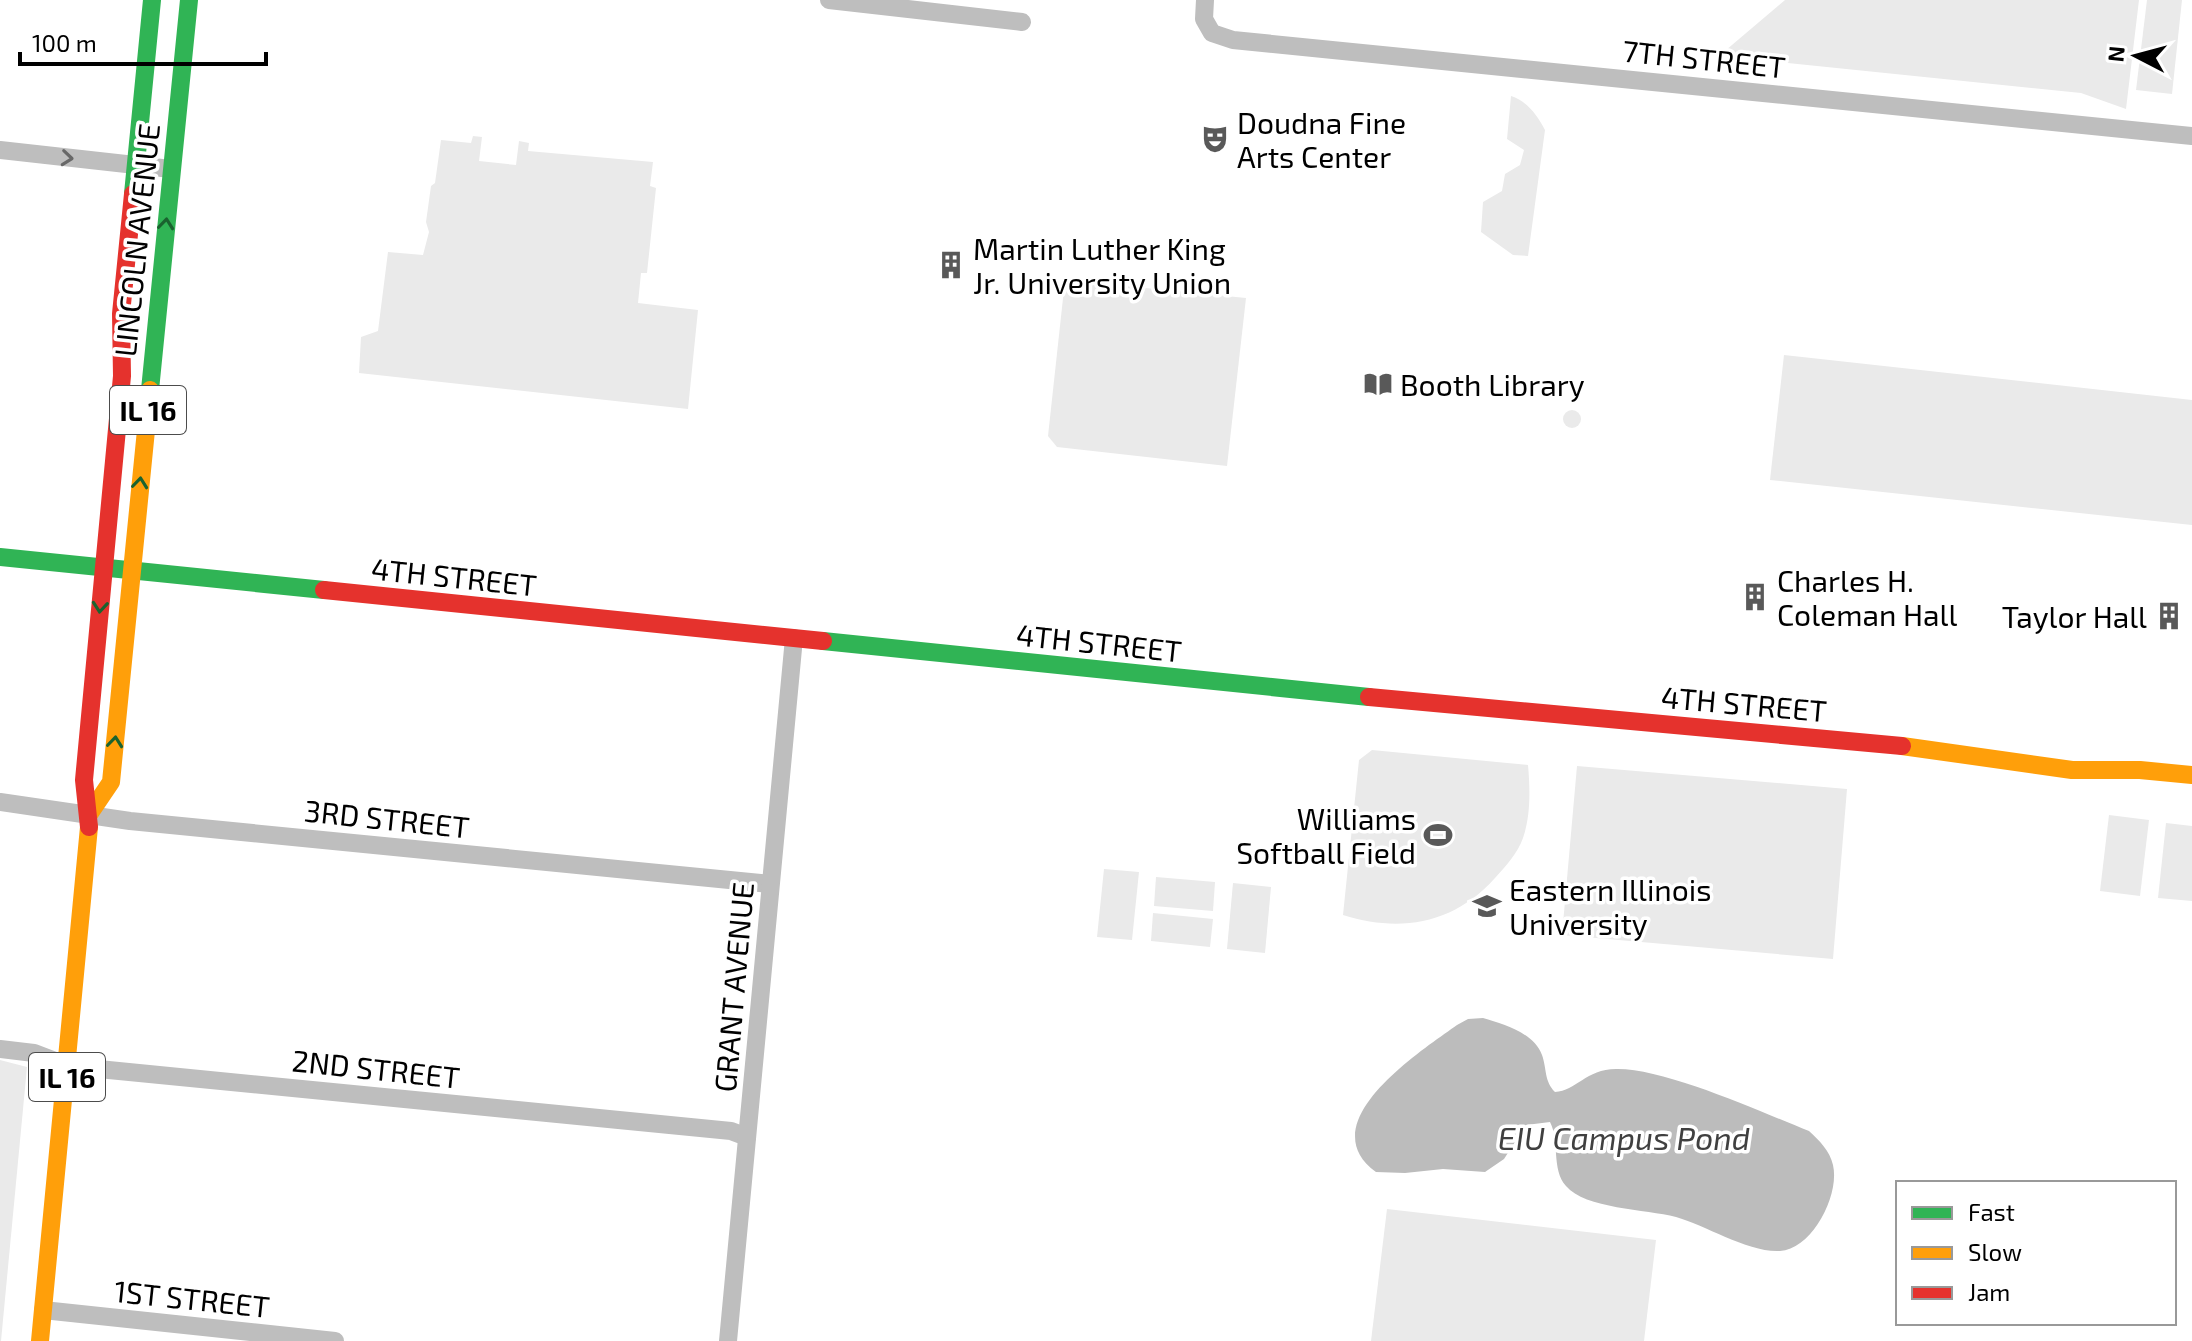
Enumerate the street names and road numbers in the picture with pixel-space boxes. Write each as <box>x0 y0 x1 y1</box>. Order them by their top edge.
street label: 7TH STREET <box>1621 32 1787 84</box>
street label: LINCOLN AVENUE <box>106 122 166 358</box>
road number: IL 16 <box>110 386 186 434</box>
street label: 4TH STREET <box>370 549 538 603</box>
street label: 4TH STREET <box>1015 615 1183 669</box>
street label: 4TH STREET <box>1660 678 1828 728</box>
street label: 3RD STREET <box>303 791 471 845</box>
street label: GRANT AVENUE <box>706 881 760 1093</box>
street label: 2ND STREET <box>290 1041 462 1095</box>
road number: IL 16 <box>29 1053 105 1101</box>
street label: 1ST STREET <box>113 1272 271 1324</box>

